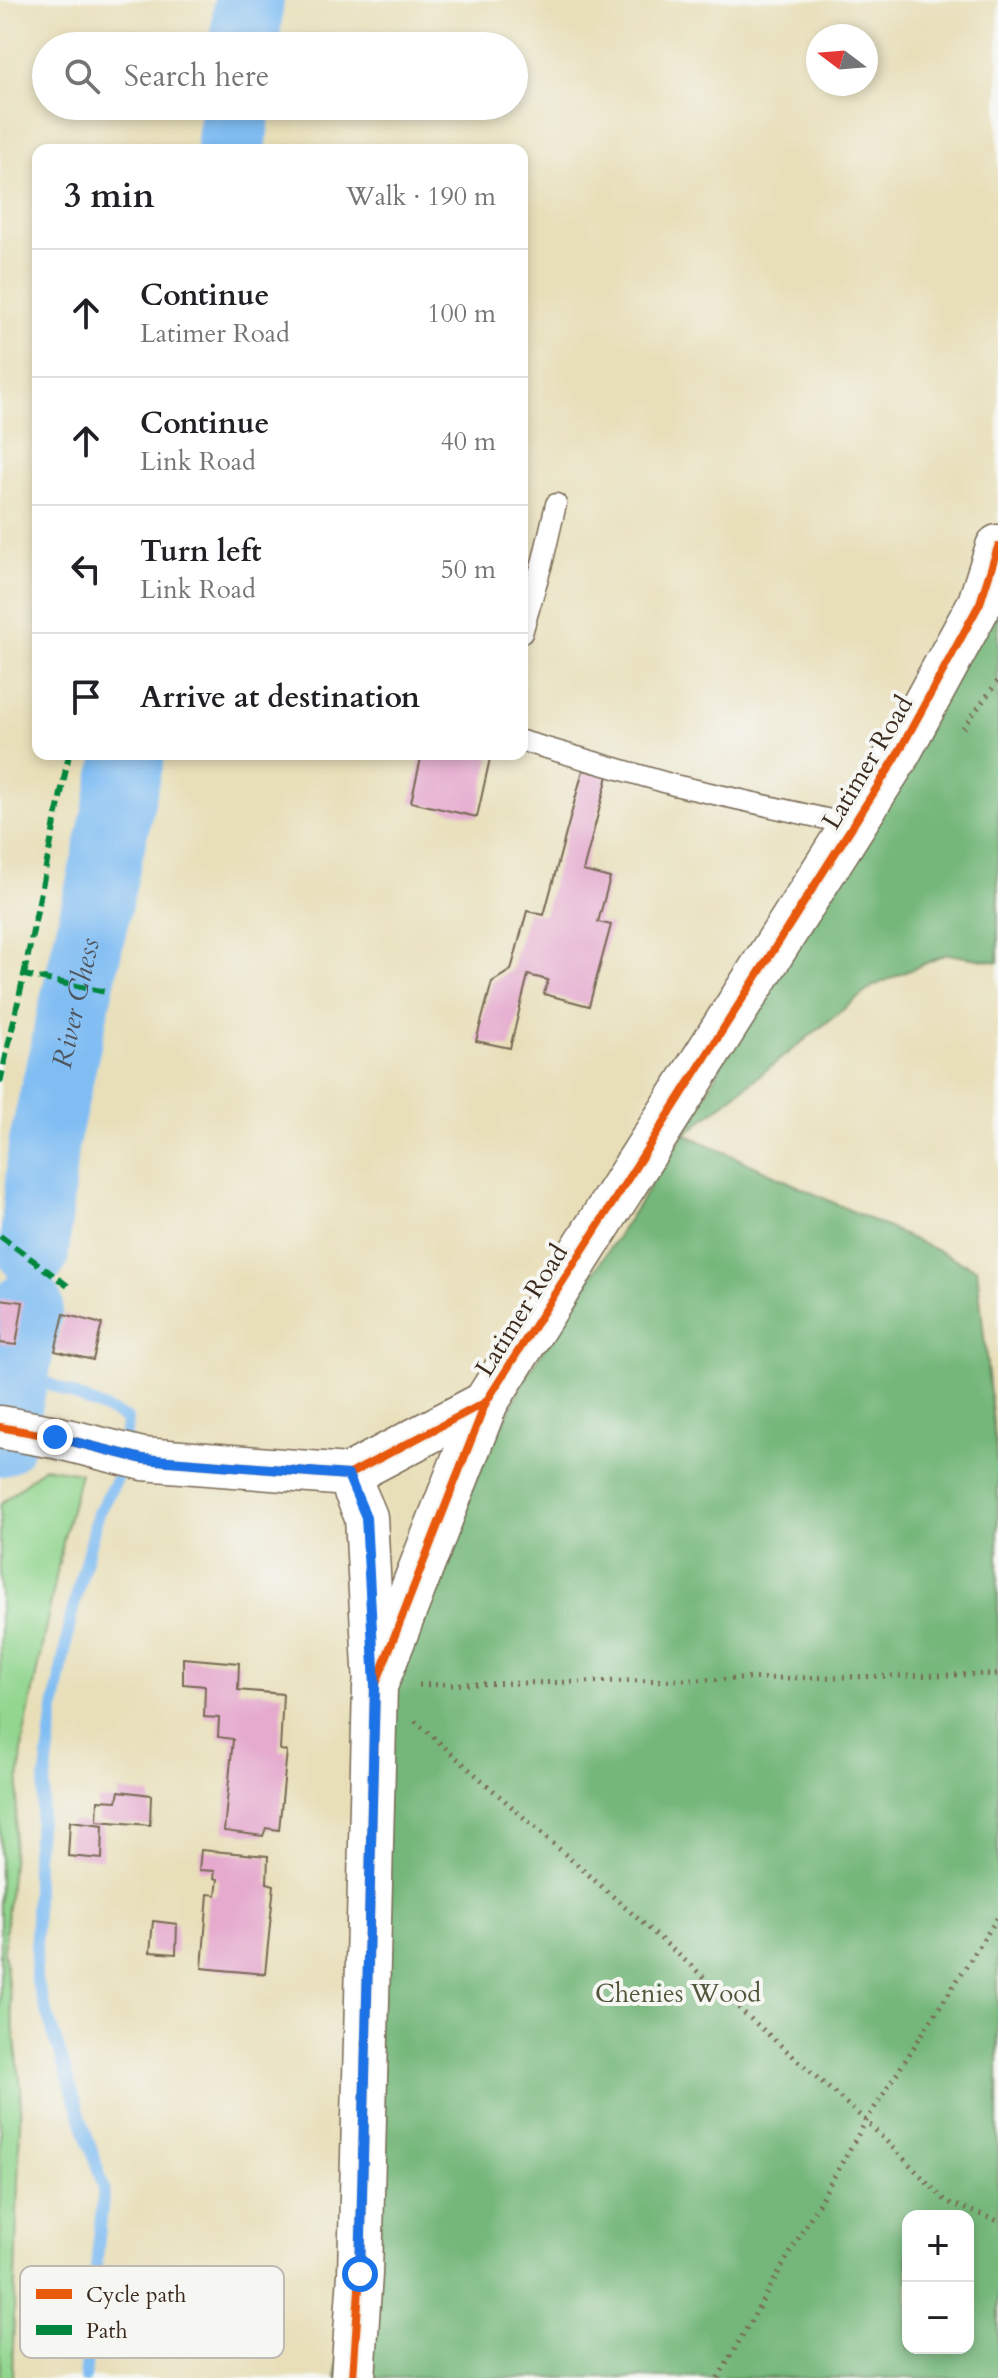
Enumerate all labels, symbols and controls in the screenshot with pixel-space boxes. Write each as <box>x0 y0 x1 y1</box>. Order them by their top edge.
north arrow <box>806 24 878 96</box>
search box <box>32 32 528 120</box>
icon: search <box>60 54 104 98</box>
text: Search here <box>124 56 269 97</box>
text: 3 min <box>64 173 155 219</box>
text: Walk · 190 m <box>346 179 496 214</box>
text: Continue <box>140 275 269 316</box>
icon: ahead <box>64 291 108 335</box>
text: 100 m <box>427 296 496 331</box>
text: Latimer Road <box>140 316 290 351</box>
text: Continue <box>140 403 269 444</box>
icon: ahead <box>64 419 108 463</box>
text: 40 m <box>440 424 496 459</box>
text: Link Road <box>140 444 256 479</box>
text: Turn left <box>140 531 262 572</box>
icon: left <box>64 547 108 591</box>
text: 50 m <box>440 552 496 587</box>
text: Link Road <box>140 572 256 607</box>
icon: arrive <box>64 675 108 719</box>
text: Arrive at destination <box>140 677 420 718</box>
street label: Latimer Road <box>814 689 921 836</box>
water label: River Chess <box>43 934 109 1072</box>
street label: Latimer Road <box>467 1237 576 1383</box>
route end <box>37 1419 73 1455</box>
park label: Chenies Wood <box>595 1976 761 2011</box>
map controls <box>902 2210 974 2354</box>
button: + <box>902 2210 974 2282</box>
route start <box>342 2256 378 2292</box>
legend <box>20 2266 284 2358</box>
text: Cycle path <box>86 2280 186 2310</box>
button: − <box>902 2282 974 2354</box>
text: Path <box>86 2316 128 2346</box>

